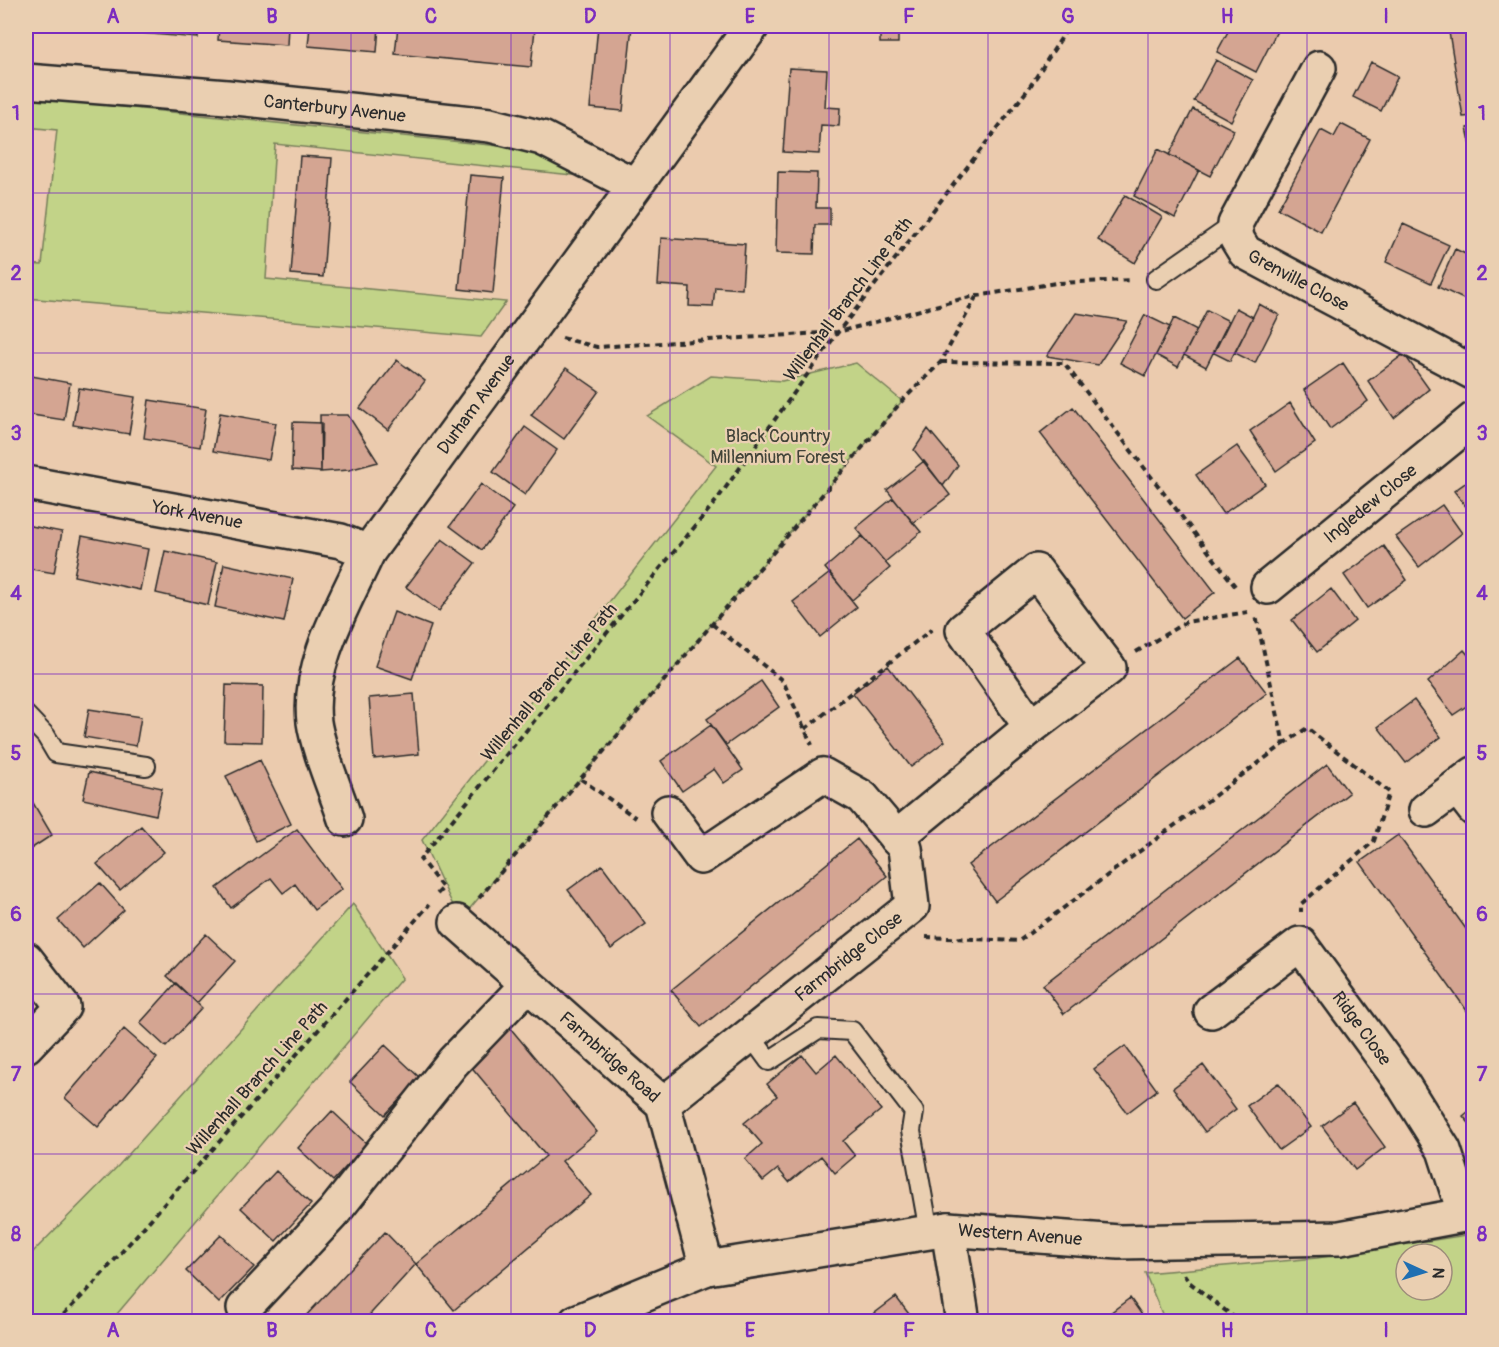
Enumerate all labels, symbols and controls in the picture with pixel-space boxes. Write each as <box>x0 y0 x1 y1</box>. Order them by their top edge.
text: A <box>107 4 120 29</box>
text: B <box>266 4 278 29</box>
text: C <box>425 4 437 29</box>
text: D <box>584 4 597 29</box>
text: E <box>745 4 756 29</box>
text: F <box>903 4 915 29</box>
text: G <box>1061 4 1075 29</box>
text: H <box>1221 4 1234 29</box>
text: I <box>1383 4 1389 29</box>
street label: Canterbury Avenue <box>262 90 407 128</box>
text: 1 <box>12 101 20 126</box>
text: 1 <box>1478 101 1486 126</box>
street label: Willenhall Branch Line Path <box>779 212 918 386</box>
street label: Grenville Close <box>1244 244 1353 317</box>
text: 2 <box>10 261 22 286</box>
text: 2 <box>1476 261 1488 286</box>
street label: Durham Avenue <box>432 350 521 459</box>
text: 3 <box>10 421 22 446</box>
text: 3 <box>1476 421 1488 446</box>
park label: Black Country Millennium Forest <box>710 425 846 469</box>
street label: Ingledew Close <box>1319 459 1422 549</box>
street label: York Avenue <box>149 495 244 535</box>
text: 4 <box>10 581 22 606</box>
text: 4 <box>1476 581 1488 606</box>
street label: Willenhall Branch Line Path <box>476 598 623 766</box>
text: 5 <box>11 741 22 766</box>
text: 5 <box>1477 741 1488 766</box>
text: 6 <box>10 902 22 927</box>
text: 6 <box>1476 902 1488 927</box>
street label: Farmbridge Close <box>790 907 908 1007</box>
street label: Ridge Close <box>1327 987 1396 1070</box>
street label: Willenhall Branch Line Path <box>182 996 333 1160</box>
street label: Farmbridge Road <box>554 1007 665 1108</box>
text: 7 <box>11 1062 22 1087</box>
text: 7 <box>1477 1062 1488 1087</box>
street label: Western Avenue <box>957 1219 1083 1251</box>
text: 8 <box>11 1222 21 1247</box>
text: 8 <box>1477 1222 1487 1247</box>
north arrow <box>1394 1242 1454 1302</box>
text: N <box>1428 1267 1448 1279</box>
text: A <box>107 1318 120 1343</box>
text: B <box>266 1318 278 1343</box>
text: C <box>425 1318 437 1343</box>
text: D <box>584 1318 597 1343</box>
text: E <box>745 1318 756 1343</box>
text: F <box>903 1318 915 1343</box>
text: G <box>1061 1318 1075 1343</box>
text: H <box>1221 1318 1234 1343</box>
text: I <box>1383 1318 1389 1343</box>

